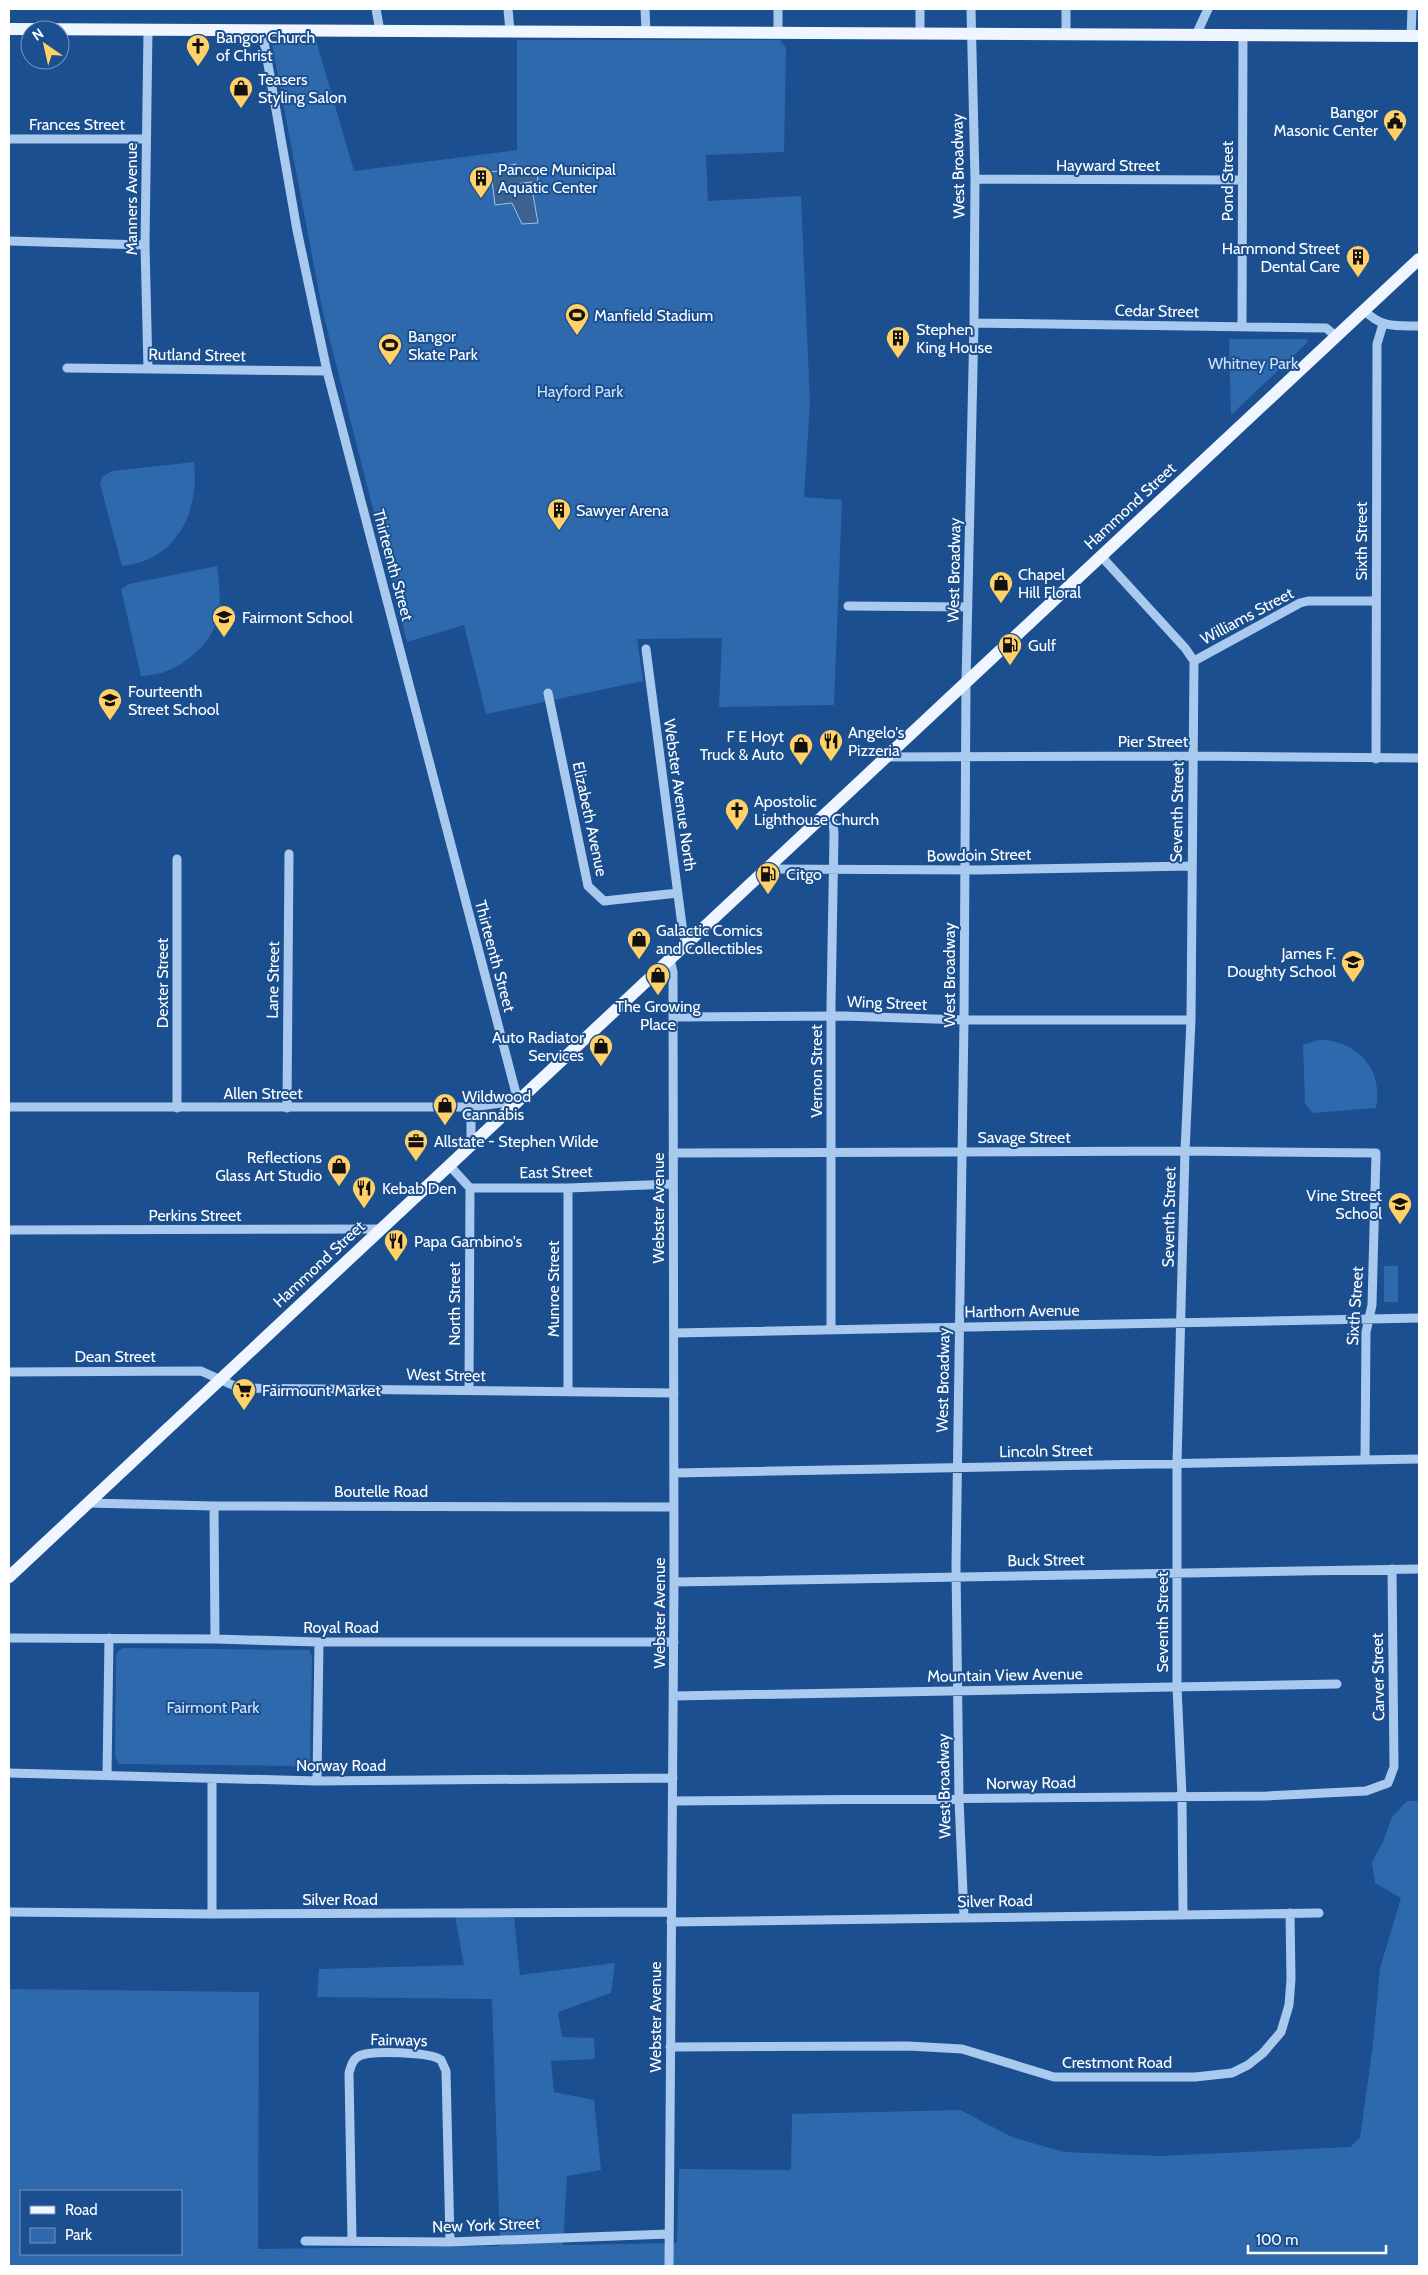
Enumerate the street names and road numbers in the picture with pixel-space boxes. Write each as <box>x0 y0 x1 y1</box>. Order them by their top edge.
street label: West Broadway <box>948 113 968 219</box>
street label: Frances Street <box>29 115 126 134</box>
street label: Pond Street <box>1218 140 1237 221</box>
street label: Manners Avenue <box>122 143 141 255</box>
street label: Hayward Street <box>1056 156 1161 175</box>
street label: Cedar Street <box>1115 301 1200 321</box>
street label: Rutland Street <box>148 345 246 365</box>
street label: Hammond Street <box>1080 458 1180 553</box>
street label: Sixth Street <box>1352 501 1371 581</box>
street label: Thirteenth Street <box>369 507 417 624</box>
street label: West Broadway <box>944 517 964 623</box>
street label: Williams Street <box>1197 583 1297 648</box>
street label: Webster Avenue North <box>660 718 700 872</box>
street label: Pier Street <box>1118 732 1189 751</box>
street label: Elizabeth Avenue <box>569 760 611 878</box>
street label: Seventh Street <box>1167 761 1187 863</box>
street label: Bowdoin Street <box>927 845 1032 865</box>
street label: Thirteenth Street <box>471 898 519 1015</box>
street label: West Broadway <box>940 923 959 1027</box>
street label: Dexter Street <box>153 937 172 1028</box>
street label: Lane Street <box>263 940 283 1019</box>
street label: Wing Street <box>847 992 928 1014</box>
street label: Vernon Street <box>807 1024 826 1118</box>
street label: Allen Street <box>223 1084 303 1103</box>
street label: Savage Street <box>977 1128 1071 1147</box>
street label: Webster Avenue <box>649 1152 668 1264</box>
street label: East Street <box>519 1162 593 1182</box>
street label: Seventh Street <box>1159 1166 1179 1268</box>
street label: Perkins Street <box>148 1206 242 1225</box>
street label: Hammond Street <box>269 1216 369 1311</box>
street label: Munroe Street <box>544 1240 563 1337</box>
street label: North Street <box>445 1262 464 1346</box>
street label: Sixth Street <box>1343 1265 1367 1346</box>
street label: Harthorn Avenue <box>964 1300 1080 1322</box>
street label: West Broadway <box>933 1327 953 1433</box>
street label: Dean Street <box>74 1347 156 1366</box>
street label: West Street <box>406 1365 486 1385</box>
street label: Lincoln Street <box>999 1441 1094 1461</box>
street label: Boutelle Road <box>334 1482 428 1501</box>
street label: Buck Street <box>1007 1550 1085 1570</box>
street label: Webster Avenue <box>650 1557 669 1669</box>
street label: Seventh Street <box>1153 1571 1172 1673</box>
street label: Royal Road <box>303 1618 379 1637</box>
street label: Carver Street <box>1368 1632 1388 1721</box>
street label: Mountain View Avenue <box>927 1664 1083 1686</box>
street label: West Broadway <box>934 1733 954 1839</box>
street label: Norway Road <box>296 1756 386 1775</box>
street label: Norway Road <box>986 1773 1076 1793</box>
street label: Silver Road <box>302 1890 378 1909</box>
street label: Silver Road <box>957 1891 1033 1911</box>
street label: Webster Avenue <box>646 1961 665 2073</box>
street label: Fairways <box>370 2030 428 2050</box>
street label: Crestmont Road <box>1062 2053 1172 2072</box>
street label: New York Street <box>432 2214 541 2236</box>

